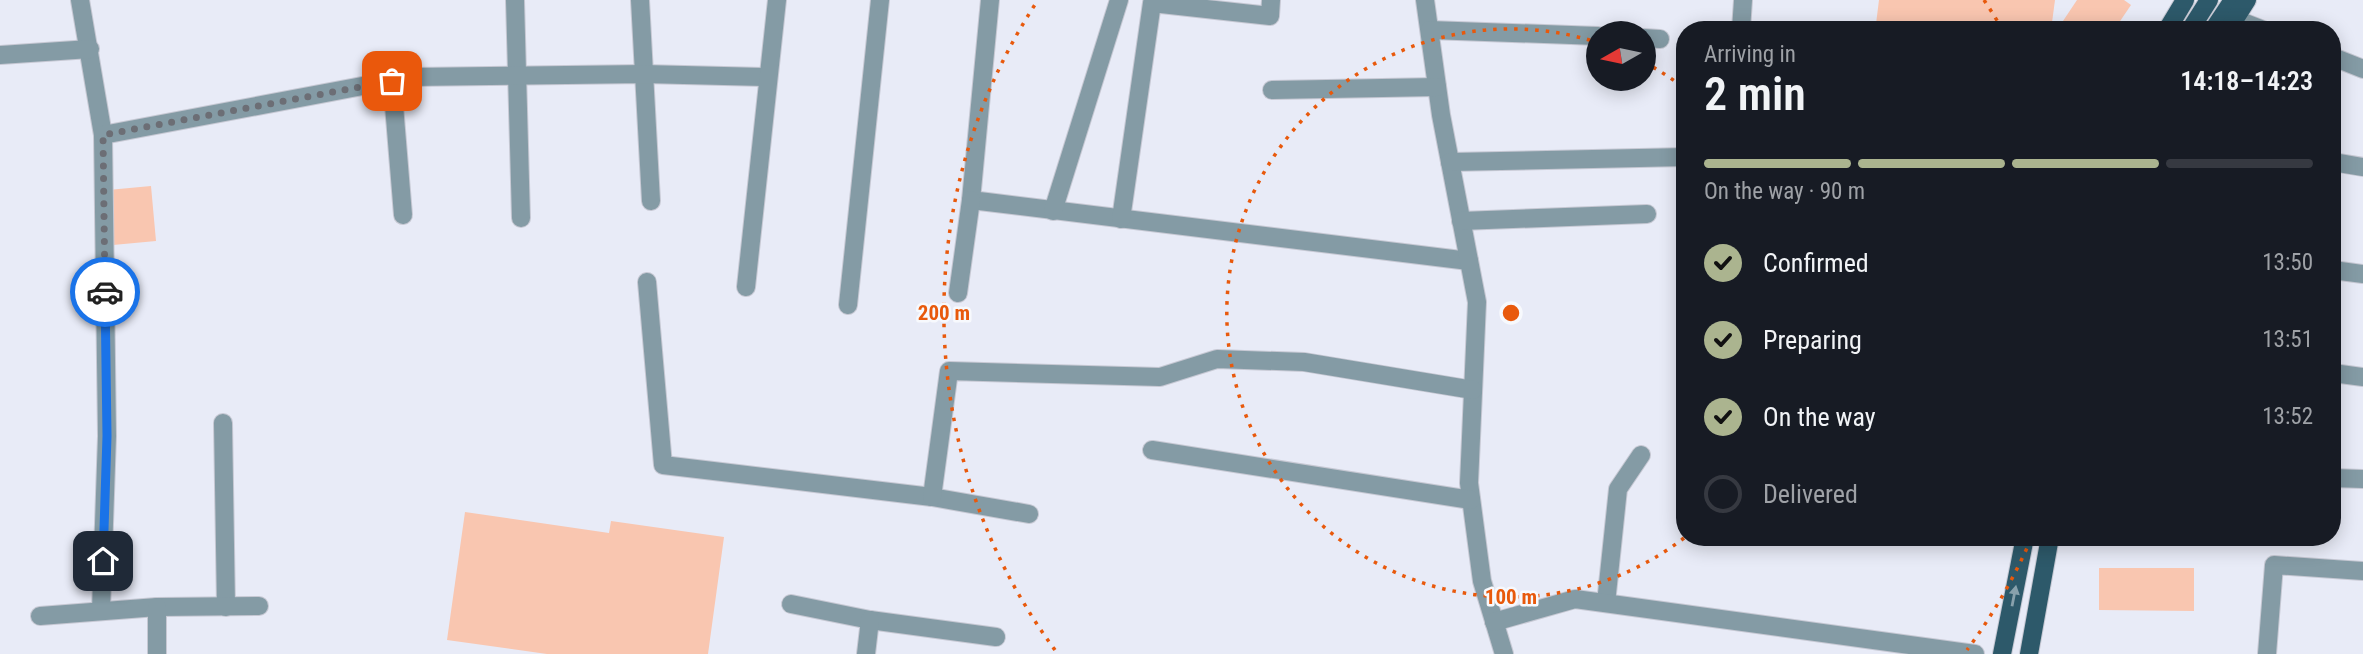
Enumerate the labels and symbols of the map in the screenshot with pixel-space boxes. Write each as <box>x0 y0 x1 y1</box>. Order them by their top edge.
north arrow <box>1586 21 1656 91</box>
pin <box>362 51 422 111</box>
courier <box>70 257 140 327</box>
text: 200 m <box>918 301 970 325</box>
centre of rings <box>1499 301 1523 325</box>
pin <box>73 531 133 591</box>
text: 100 m <box>1485 585 1537 609</box>
one-way arrow <box>2008 585 2019 607</box>

